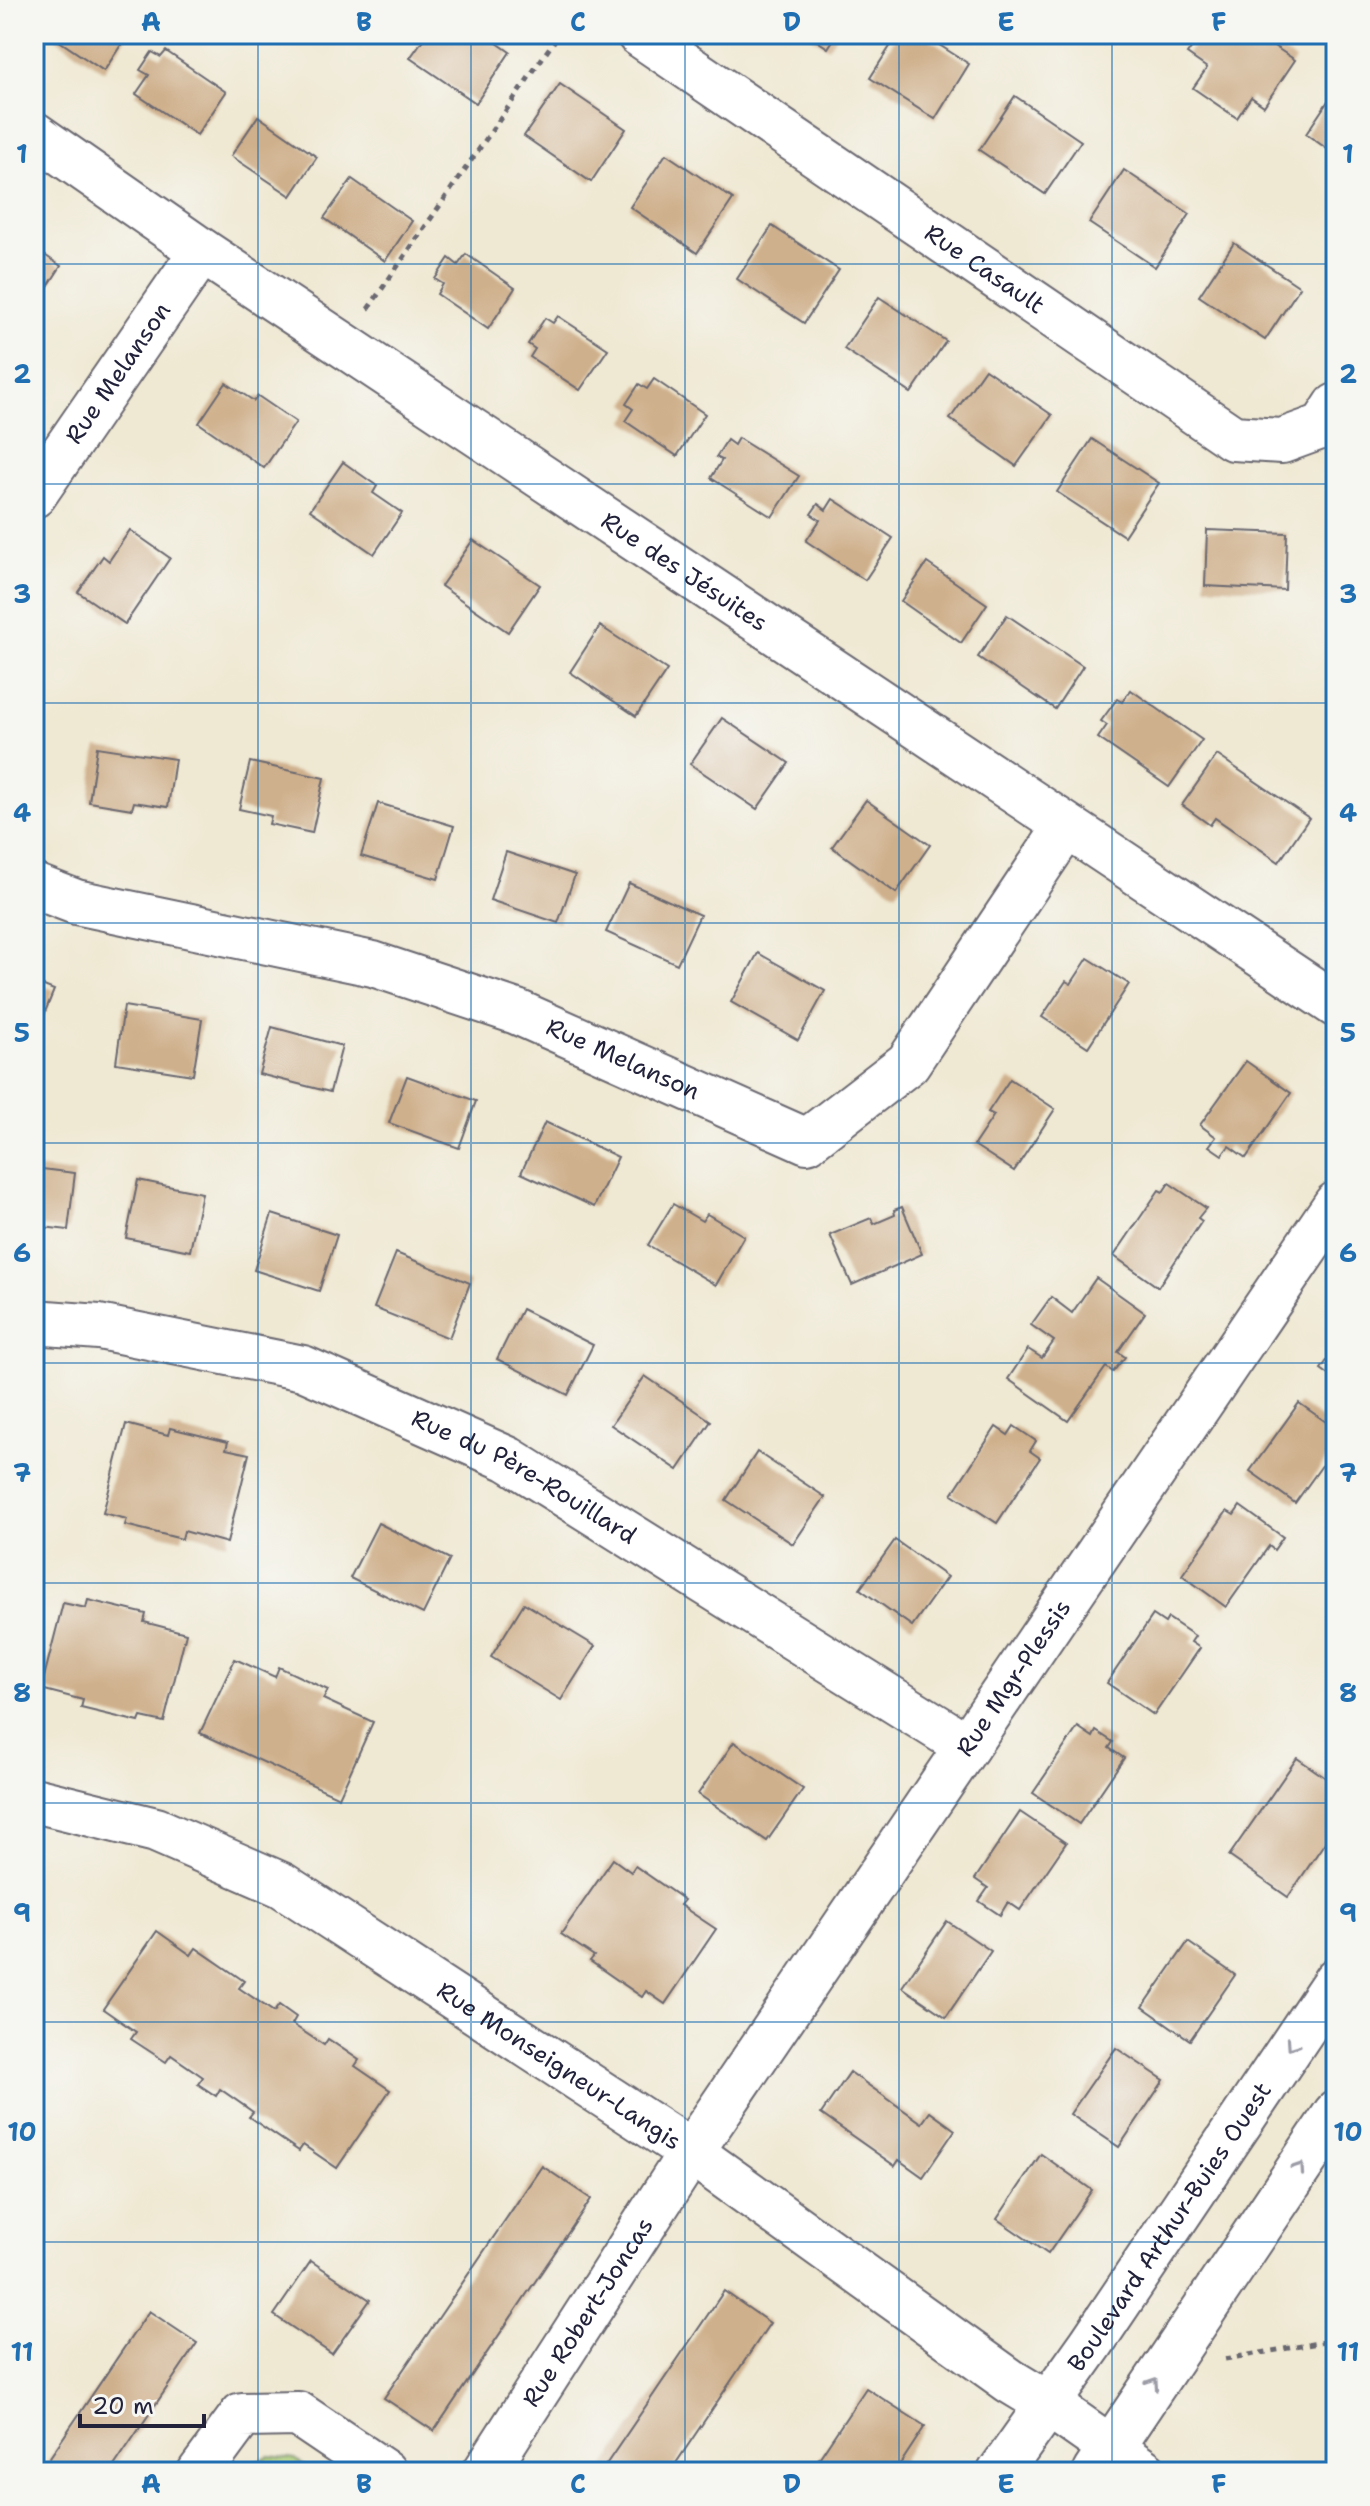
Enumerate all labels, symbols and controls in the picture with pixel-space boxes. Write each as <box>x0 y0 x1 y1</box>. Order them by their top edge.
text: A <box>141 4 161 39</box>
text: B <box>356 4 372 39</box>
text: C <box>570 4 586 39</box>
text: D <box>783 4 801 39</box>
text: E <box>997 4 1015 39</box>
text: F <box>1211 4 1227 39</box>
text: 1 <box>16 136 28 171</box>
text: 1 <box>1342 136 1354 171</box>
street label: Rue Casault <box>918 217 1051 321</box>
street label: Rue Melanson <box>58 296 178 450</box>
text: 2 <box>13 356 31 391</box>
text: 2 <box>1339 356 1357 391</box>
street label: Rue des Jésuites <box>595 505 774 639</box>
text: 3 <box>13 576 31 611</box>
text: 3 <box>1339 576 1357 611</box>
text: 4 <box>13 795 31 830</box>
text: 4 <box>1339 795 1357 830</box>
street label: Rue Melanson <box>541 1011 705 1107</box>
text: 5 <box>14 1015 30 1050</box>
text: 5 <box>1340 1015 1356 1050</box>
text: 6 <box>13 1235 31 1270</box>
text: 6 <box>1339 1235 1357 1270</box>
street label: Rue du Père-Rouillard <box>406 1402 643 1552</box>
text: 7 <box>13 1455 31 1490</box>
text: 7 <box>1339 1455 1357 1490</box>
street label: Rue Mgr-Plessis <box>949 1593 1078 1763</box>
text: 8 <box>13 1675 31 1710</box>
text: 8 <box>1339 1675 1357 1710</box>
text: 9 <box>13 1895 31 1930</box>
text: 9 <box>1339 1895 1357 1930</box>
street label: Rue Monseigneur-Langis <box>431 1974 687 2157</box>
one-way arrow <box>1287 2036 1302 2051</box>
street label: Boulevard Arthur-Buies Ouest <box>1060 2076 1279 2378</box>
text: 10 <box>7 2114 37 2149</box>
text: 10 <box>1333 2114 1363 2149</box>
one-way arrow <box>1289 2162 1304 2177</box>
street label: Rue Robert-Joncas <box>515 2211 661 2413</box>
text: 11 <box>10 2334 34 2369</box>
text: 11 <box>1336 2334 1360 2369</box>
scale bar <box>80 2378 204 2428</box>
one-way arrow <box>1143 2378 1158 2392</box>
text: 20 m <box>92 2390 154 2422</box>
text: A <box>141 2466 161 2501</box>
text: B <box>356 2466 372 2501</box>
text: C <box>570 2466 586 2501</box>
text: D <box>783 2466 801 2501</box>
text: E <box>997 2466 1015 2501</box>
text: F <box>1211 2466 1227 2501</box>

